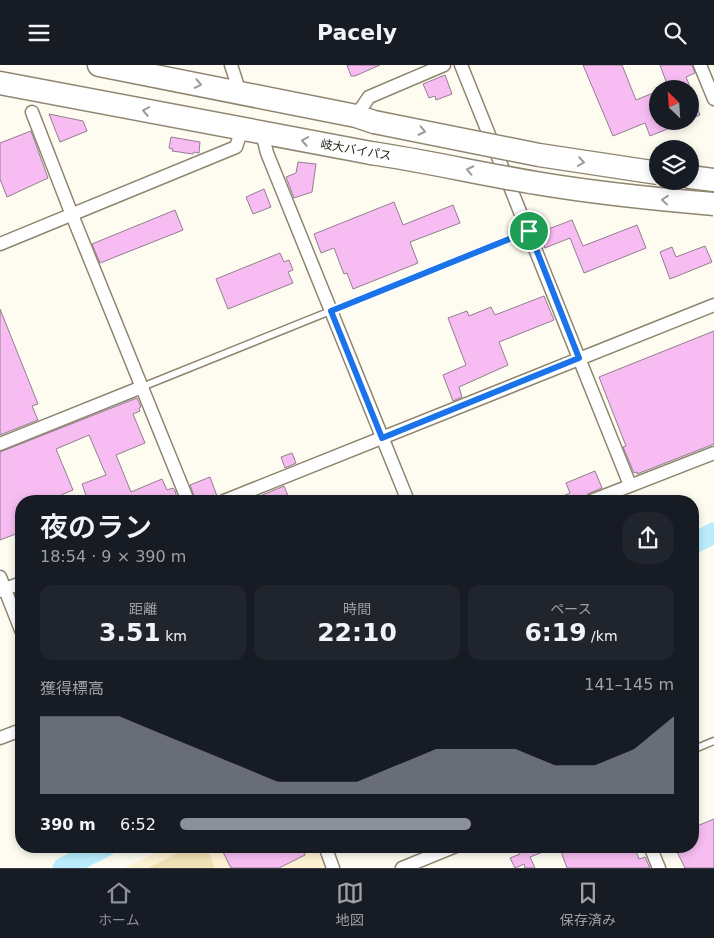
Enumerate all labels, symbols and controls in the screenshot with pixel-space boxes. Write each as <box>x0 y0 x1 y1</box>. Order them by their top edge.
icon: menu <box>25 19 53 47</box>
icon: search <box>661 19 689 47</box>
text: Pacely <box>317 20 397 45</box>
one-way arrow <box>194 79 202 89</box>
north arrow <box>649 80 699 130</box>
map controls <box>649 80 699 190</box>
one-way arrow <box>141 106 150 117</box>
one-way arrow <box>417 126 426 136</box>
one-way arrow <box>301 137 310 147</box>
street label: 岐大バイパス <box>319 137 393 163</box>
button: layers <box>649 140 699 190</box>
one-way arrow <box>577 156 586 166</box>
one-way arrow <box>466 165 475 176</box>
one-way arrow <box>661 195 669 206</box>
pin <box>508 210 550 252</box>
icon: arrive <box>515 217 543 245</box>
text: 夜のラン <box>40 511 152 544</box>
button: share <box>622 512 674 564</box>
text: 18:54 · 9 × 390 m <box>40 547 186 566</box>
text: 距離 <box>129 601 157 617</box>
text: 時間 <box>343 601 371 617</box>
text: ペース <box>550 601 592 617</box>
text: 3.51 <box>99 618 161 647</box>
text: 22:10 <box>317 618 397 647</box>
text: 6:19 <box>524 618 587 647</box>
text: km <box>161 628 187 644</box>
text: /km <box>587 628 618 644</box>
text: 141–145 m <box>584 675 674 694</box>
text: 獲得標高 <box>40 679 104 698</box>
text: 390 m <box>40 815 96 834</box>
text: 6:52 <box>120 815 156 834</box>
tab: ホーム <box>98 879 140 929</box>
tab: 地図 <box>336 879 364 929</box>
tab: 保存済み <box>560 879 616 929</box>

